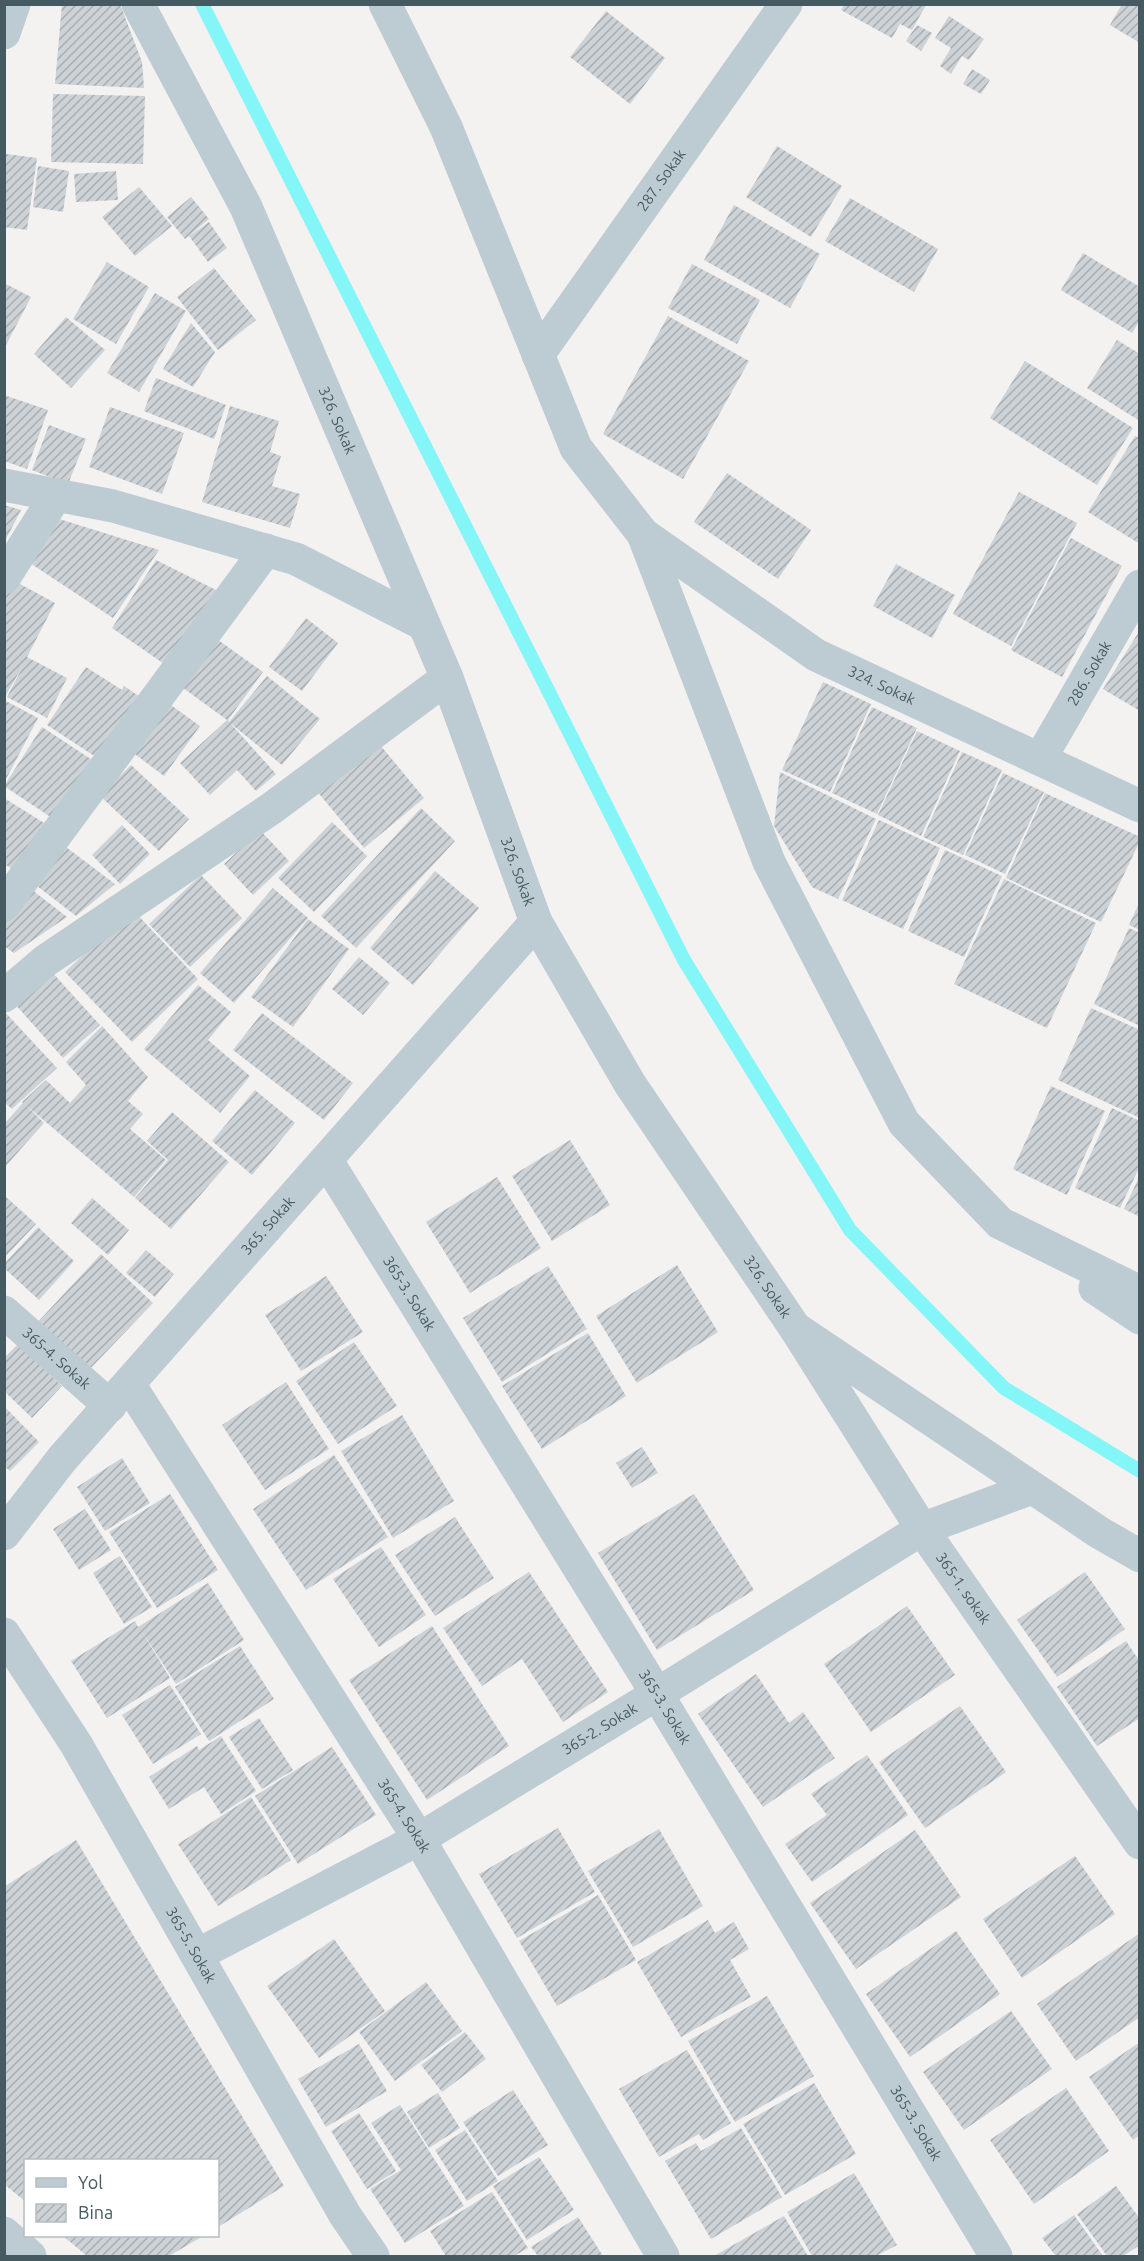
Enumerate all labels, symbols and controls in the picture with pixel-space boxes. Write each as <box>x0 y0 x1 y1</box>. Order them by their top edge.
street label: 287. Sokak <box>633 145 689 214</box>
street label: 326. Sokak <box>316 384 360 457</box>
street label: 286. Sokak <box>1064 637 1115 708</box>
street label: 324. Sokak <box>845 662 918 708</box>
street label: 326. Sokak <box>498 835 539 908</box>
street label: 365. Sokak <box>237 1192 298 1258</box>
street label: 326. Sokak <box>740 1252 795 1322</box>
street label: 365-3. Sokak <box>380 1253 439 1334</box>
street label: 365-4. Sokak <box>19 1324 94 1393</box>
street label: 365-1. sokak <box>933 1549 995 1628</box>
street label: 365-3. Sokak <box>636 1666 695 1748</box>
street label: 365-2. Sokak <box>559 1699 640 1758</box>
street label: 365-4. Sokak <box>375 1775 434 1856</box>
street label: 365-5. Sokak <box>163 1904 220 1986</box>
street label: 365-3. Sokak <box>887 2082 946 2164</box>
legend <box>24 2159 219 2237</box>
text: Yol <box>78 2172 103 2192</box>
text: Bina <box>78 2202 113 2222</box>

